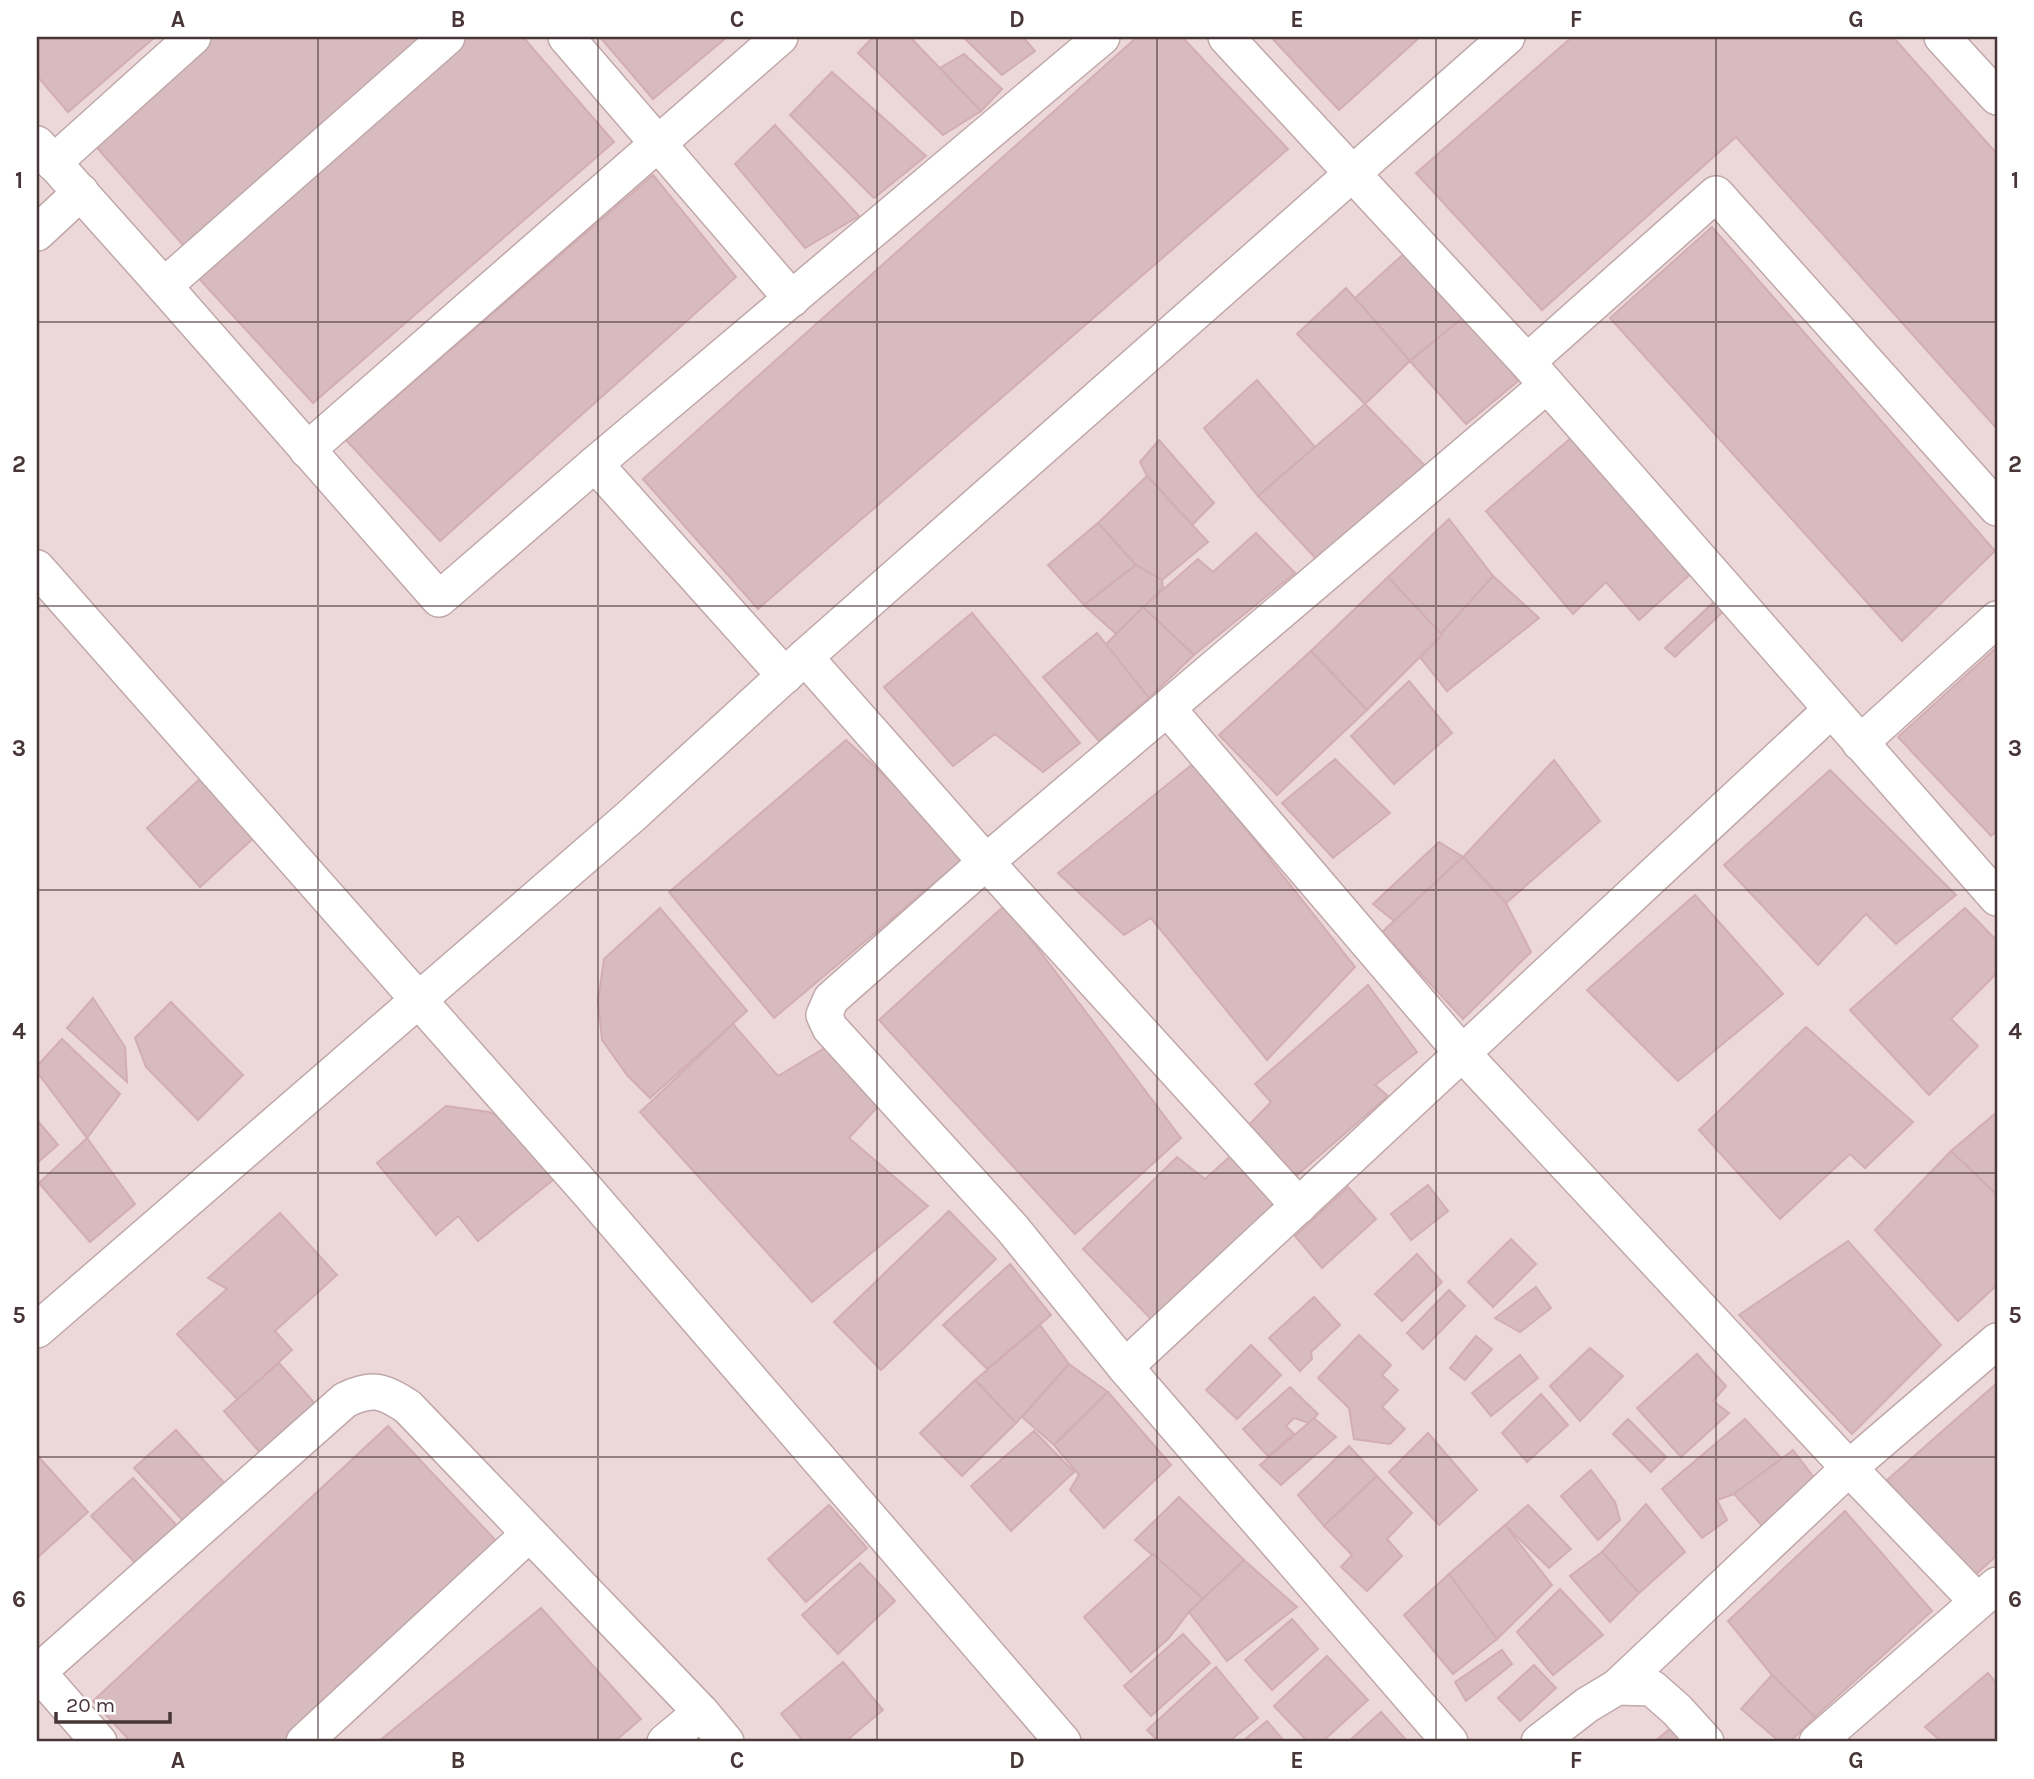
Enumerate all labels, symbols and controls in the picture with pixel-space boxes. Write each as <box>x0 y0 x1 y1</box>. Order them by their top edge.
text: A <box>171 6 185 33</box>
text: B <box>451 6 465 33</box>
text: C <box>730 6 744 33</box>
text: D <box>1009 6 1025 33</box>
text: E <box>1290 6 1304 33</box>
text: F <box>1570 6 1582 33</box>
text: G <box>1848 6 1864 33</box>
text: 1 <box>15 167 23 194</box>
text: 1 <box>2011 167 2019 194</box>
text: 2 <box>12 451 26 478</box>
text: 2 <box>2008 451 2022 478</box>
text: 3 <box>12 735 26 762</box>
text: 3 <box>2008 735 2022 762</box>
text: 4 <box>12 1018 26 1045</box>
text: 4 <box>2008 1018 2022 1045</box>
text: 5 <box>12 1302 26 1329</box>
text: 5 <box>2008 1302 2022 1329</box>
text: 6 <box>12 1586 26 1613</box>
text: 6 <box>2008 1586 2022 1613</box>
scale bar <box>56 1681 170 1725</box>
text: 20 m <box>66 1693 115 1717</box>
text: A <box>171 1747 185 1774</box>
text: B <box>451 1747 465 1774</box>
text: C <box>730 1747 744 1774</box>
text: D <box>1009 1747 1025 1774</box>
text: E <box>1290 1747 1304 1774</box>
text: F <box>1570 1747 1582 1774</box>
text: G <box>1848 1747 1864 1774</box>

